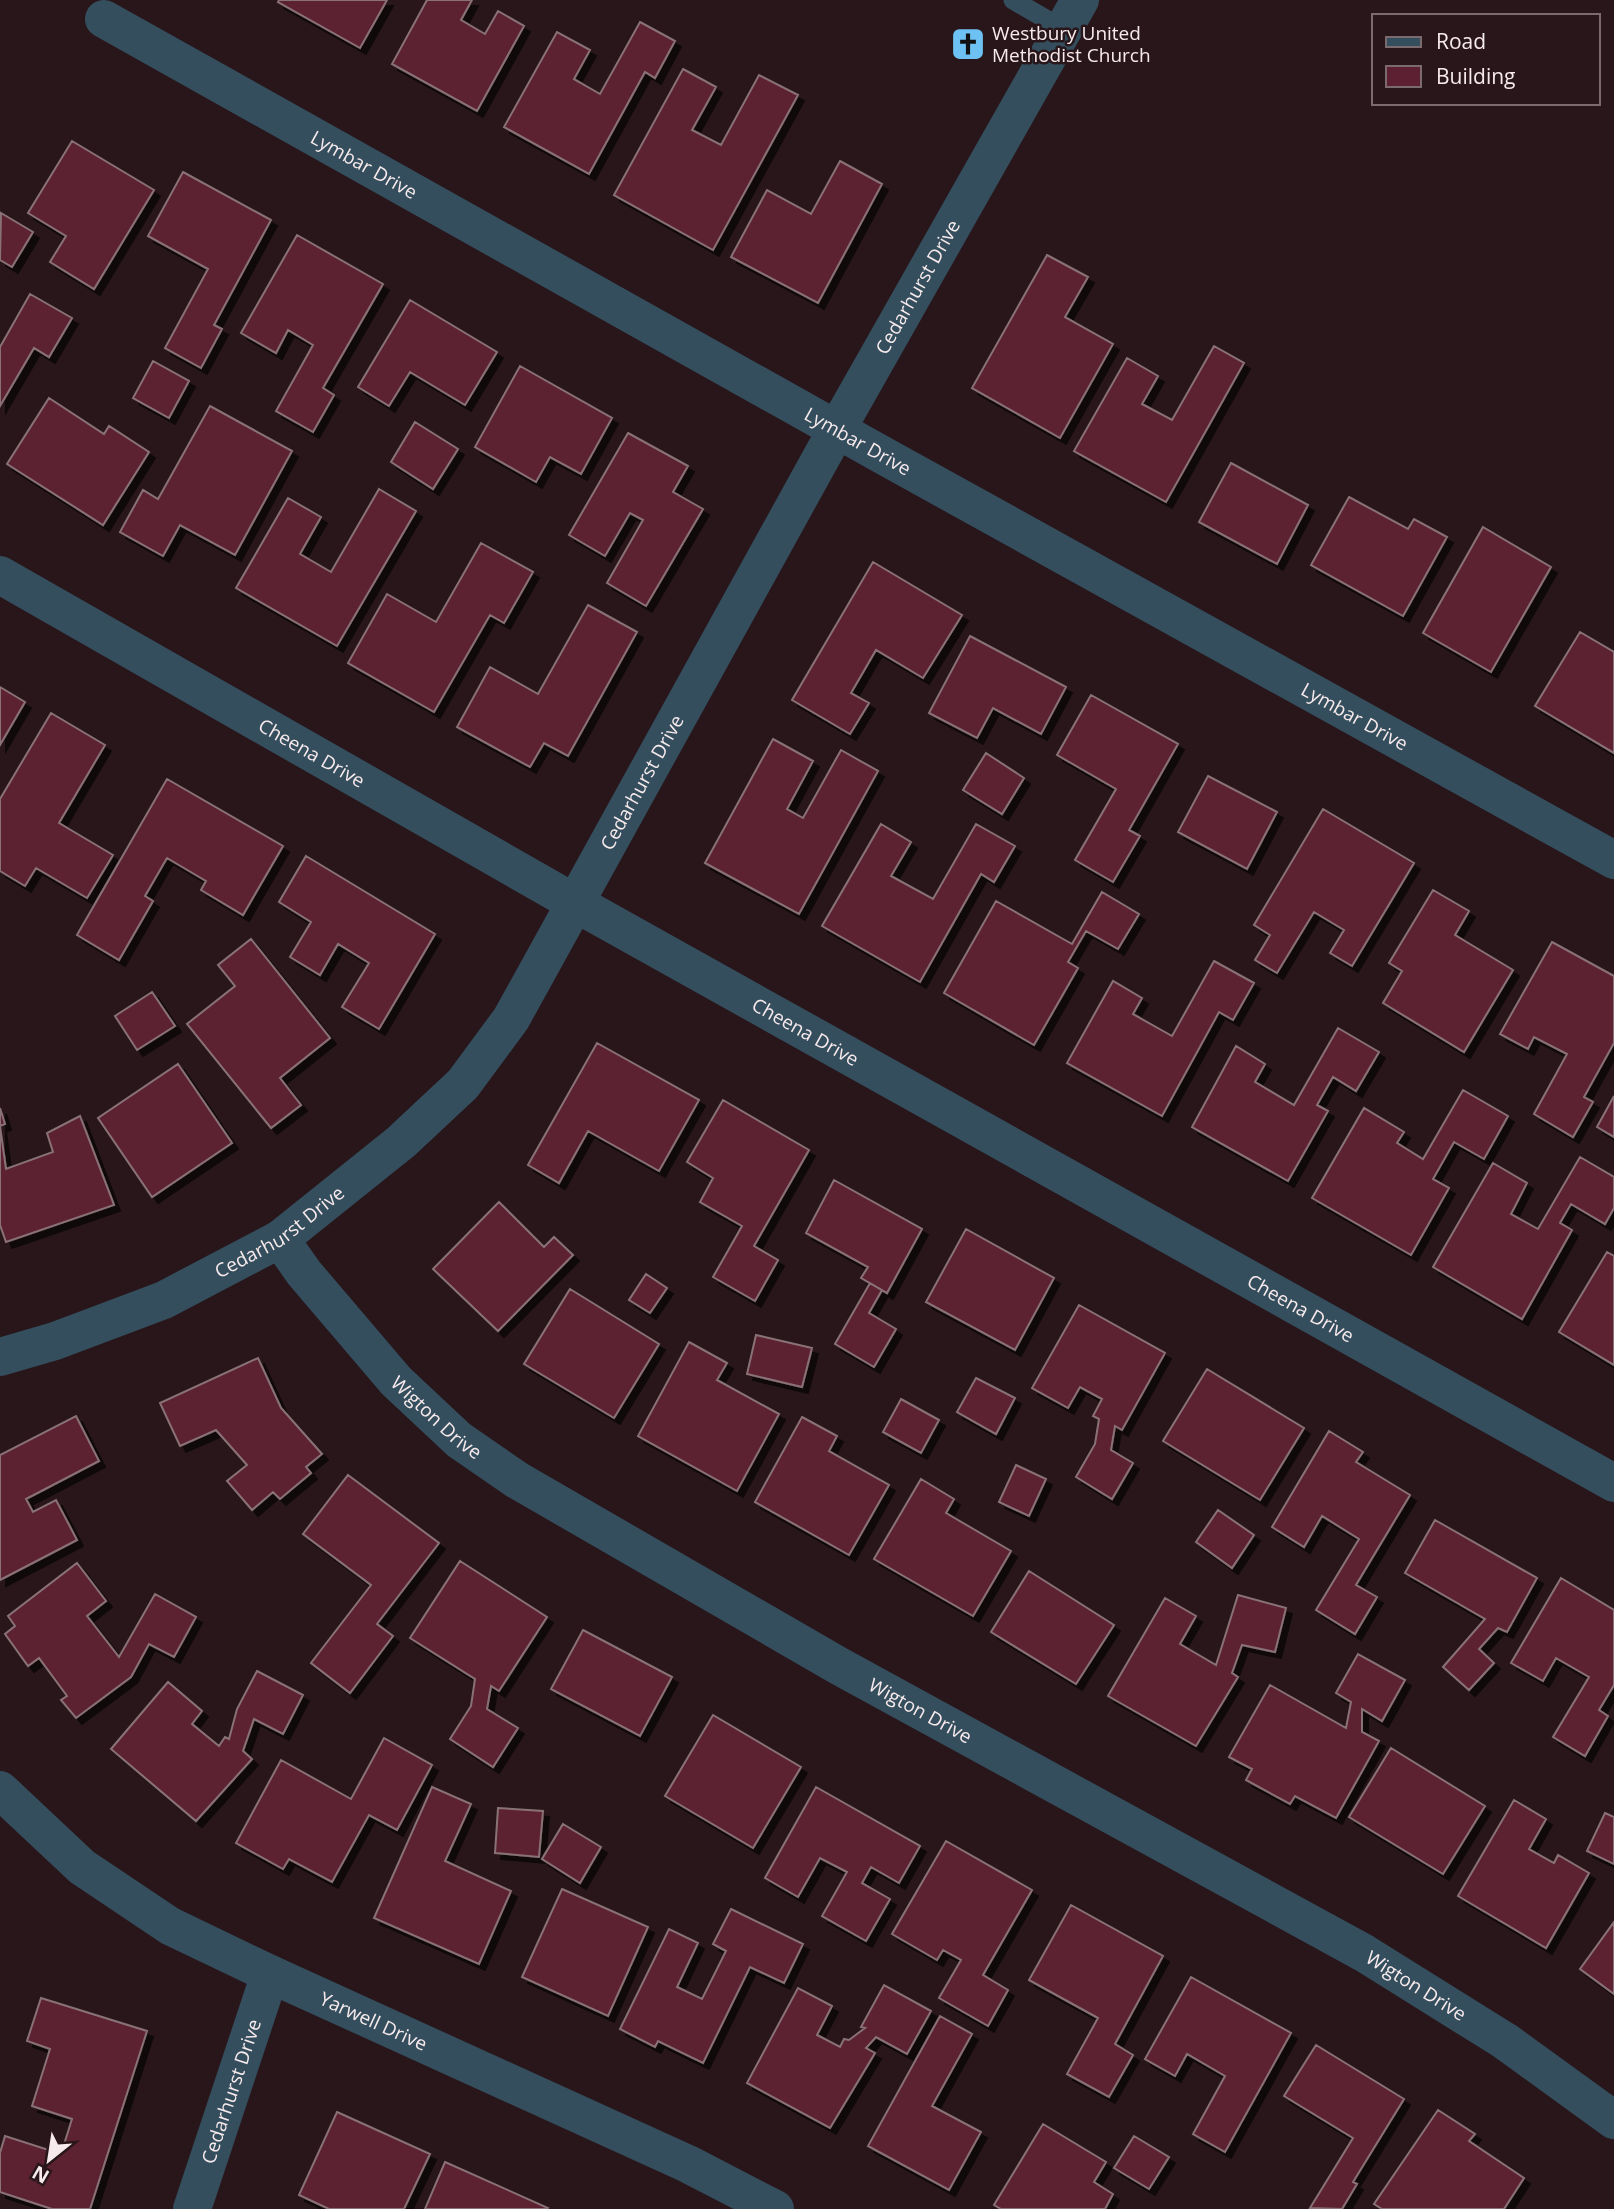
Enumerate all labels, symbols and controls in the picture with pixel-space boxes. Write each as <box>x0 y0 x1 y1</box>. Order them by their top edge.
legend <box>1372 14 1600 105</box>
place label: Westbury United Methodist Church <box>992 20 1151 68</box>
church icon: Westbury United Methodist Church <box>949 25 987 63</box>
text: Road <box>1436 27 1486 55</box>
text: Building <box>1436 62 1515 90</box>
street label: Lymbar Drive <box>306 124 422 205</box>
street label: Cedarhurst Drive <box>869 215 966 359</box>
street label: Lymbar Drive <box>800 401 916 481</box>
street label: Lymbar Drive <box>1297 676 1413 757</box>
street label: Cedarhurst Drive <box>594 710 690 855</box>
street label: Cheena Drive <box>254 712 370 794</box>
street label: Cheena Drive <box>747 991 864 1072</box>
street label: Cedarhurst Drive <box>210 1180 350 1284</box>
street label: Cheena Drive <box>1242 1268 1359 1348</box>
street label: Wigton Drive <box>385 1370 487 1465</box>
street label: Wigton Drive <box>864 1672 977 1749</box>
street label: Wigton Drive <box>1361 1944 1471 2027</box>
street label: Yarwell Drive <box>316 1985 431 2057</box>
street label: Cedarhurst Drive <box>195 2016 267 2167</box>
north arrow <box>14 2125 84 2195</box>
text: N <box>27 2160 54 2190</box>

